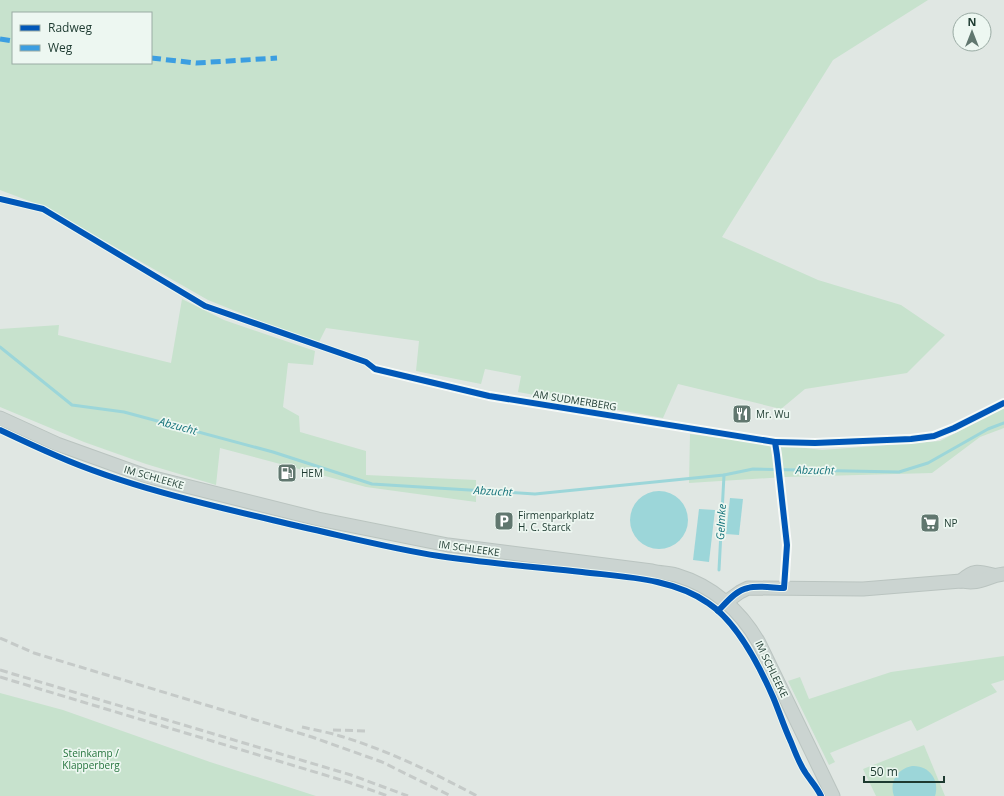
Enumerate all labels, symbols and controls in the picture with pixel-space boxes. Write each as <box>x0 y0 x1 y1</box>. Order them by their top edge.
legend <box>12 12 152 64</box>
north arrow <box>952 12 992 52</box>
text: N <box>968 14 976 29</box>
text: Radweg <box>48 19 92 36</box>
text: Weg <box>48 39 73 56</box>
street label: AM SUDMERBERG <box>532 387 618 413</box>
restaurant icon: Mr. Wu <box>731 403 753 425</box>
place label: Mr. Wu <box>756 407 790 421</box>
water label: Abzucht <box>157 413 199 438</box>
street label: IM SCHLEEKE <box>122 462 186 492</box>
fuel station icon: HEM <box>276 462 298 484</box>
water label: Abzucht <box>795 462 835 477</box>
place label: HEM <box>301 466 323 480</box>
water label: Abzucht <box>472 482 513 499</box>
water label: Gelmke <box>712 503 729 540</box>
place label: Firmenparkplatz H. C. Starck <box>518 508 595 534</box>
parking icon: Firmenparkplatz H. C. Starck <box>493 510 515 532</box>
supermarket icon: NP <box>919 512 941 534</box>
place label: NP <box>944 516 958 530</box>
street label: IM SCHLEEKE <box>438 537 500 559</box>
street label: IM SCHLEEKE <box>752 638 792 700</box>
park label: Steinkamp / Klapperberg <box>62 746 120 772</box>
scale bar <box>864 758 944 784</box>
text: 50 m <box>870 763 898 780</box>

